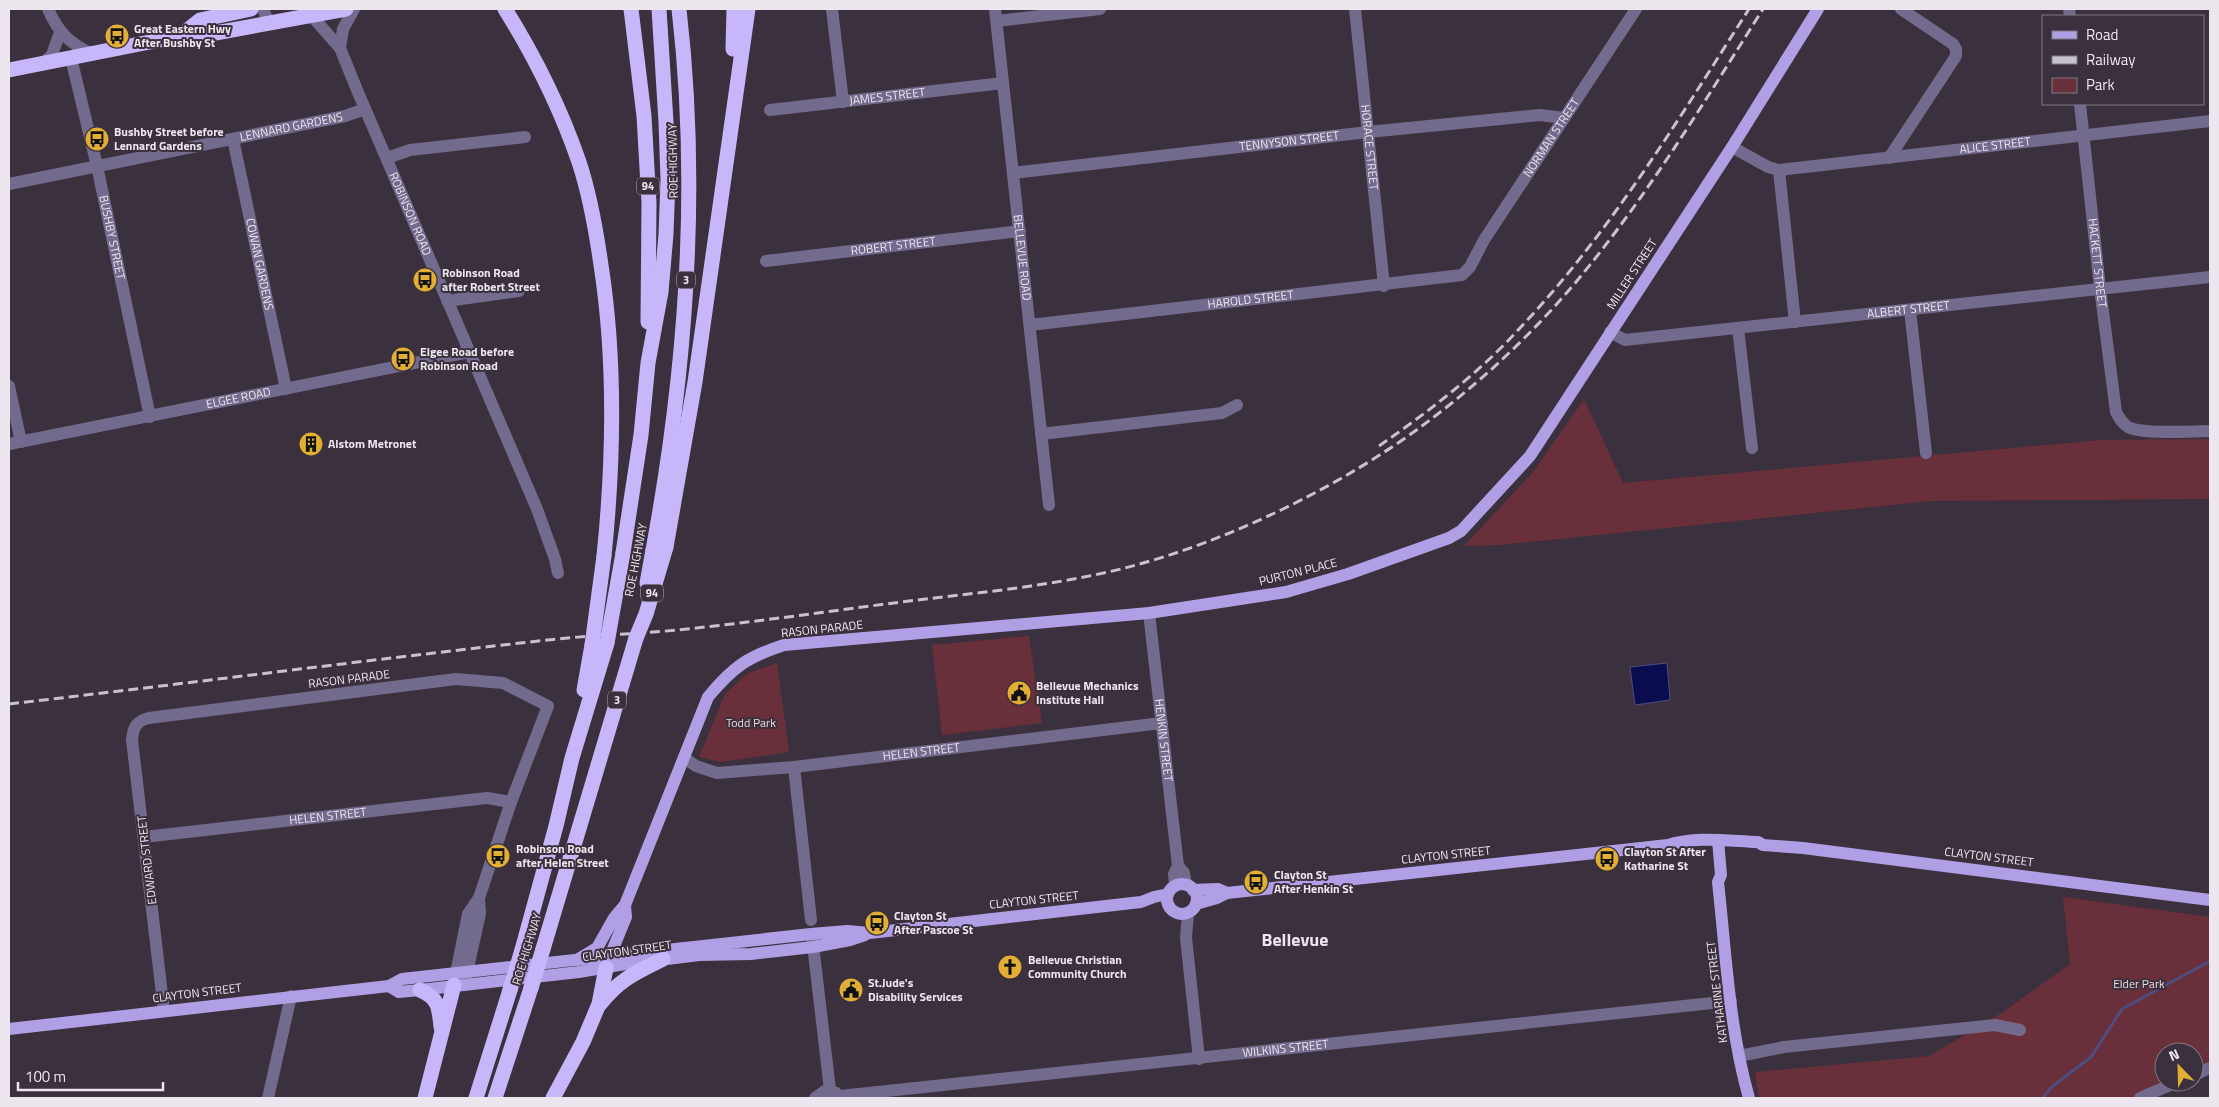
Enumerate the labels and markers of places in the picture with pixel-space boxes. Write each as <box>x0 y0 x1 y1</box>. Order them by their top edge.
place label: Great Eastern Hwy After Bushby St <box>134 19 231 52</box>
bus stop icon: Great Eastern Hwy After Bushby St <box>104 23 130 49</box>
place label: Bushby Street before Lennard Gardens <box>114 122 224 155</box>
bus stop icon: Bushby Street before Lennard Gardens <box>84 126 110 152</box>
place label: Robinson Road after Robert Street <box>442 263 540 296</box>
bus stop icon: Robinson Road after Robert Street <box>412 267 438 293</box>
place label: Elgee Road before Robinson Road <box>420 342 514 375</box>
bus stop icon: Elgee Road before Robinson Road <box>390 346 416 372</box>
building icon: Alstom Metronet <box>298 431 324 457</box>
place label: Alstom Metronet <box>328 434 417 453</box>
place label: Bellevue Mechanics Institute Hall <box>1036 676 1139 709</box>
public building icon: Bellevue Mechanics Institute Hall <box>1006 680 1032 706</box>
place label: Robinson Road after Helen Street <box>516 839 609 872</box>
place label: Clayton St After Katharine St <box>1624 842 1706 875</box>
bus stop icon: Robinson Road after Helen Street <box>485 843 511 869</box>
bus stop icon: Clayton St After Katharine St <box>1594 846 1620 872</box>
place label: Clayton St After Henkin St <box>1274 865 1354 898</box>
bus stop icon: Clayton St After Henkin St <box>1243 869 1269 895</box>
place label: Clayton St After Pascoe St <box>894 906 974 939</box>
bus stop icon: Clayton St After Pascoe St <box>864 910 890 936</box>
place label: Bellevue Christian Community Church <box>1028 950 1127 983</box>
church icon: Bellevue Christian Community Church <box>997 954 1023 980</box>
place label: St.Jude's Disability Services <box>868 973 963 1006</box>
public building icon: St.Jude's Disability Services <box>838 977 864 1003</box>

